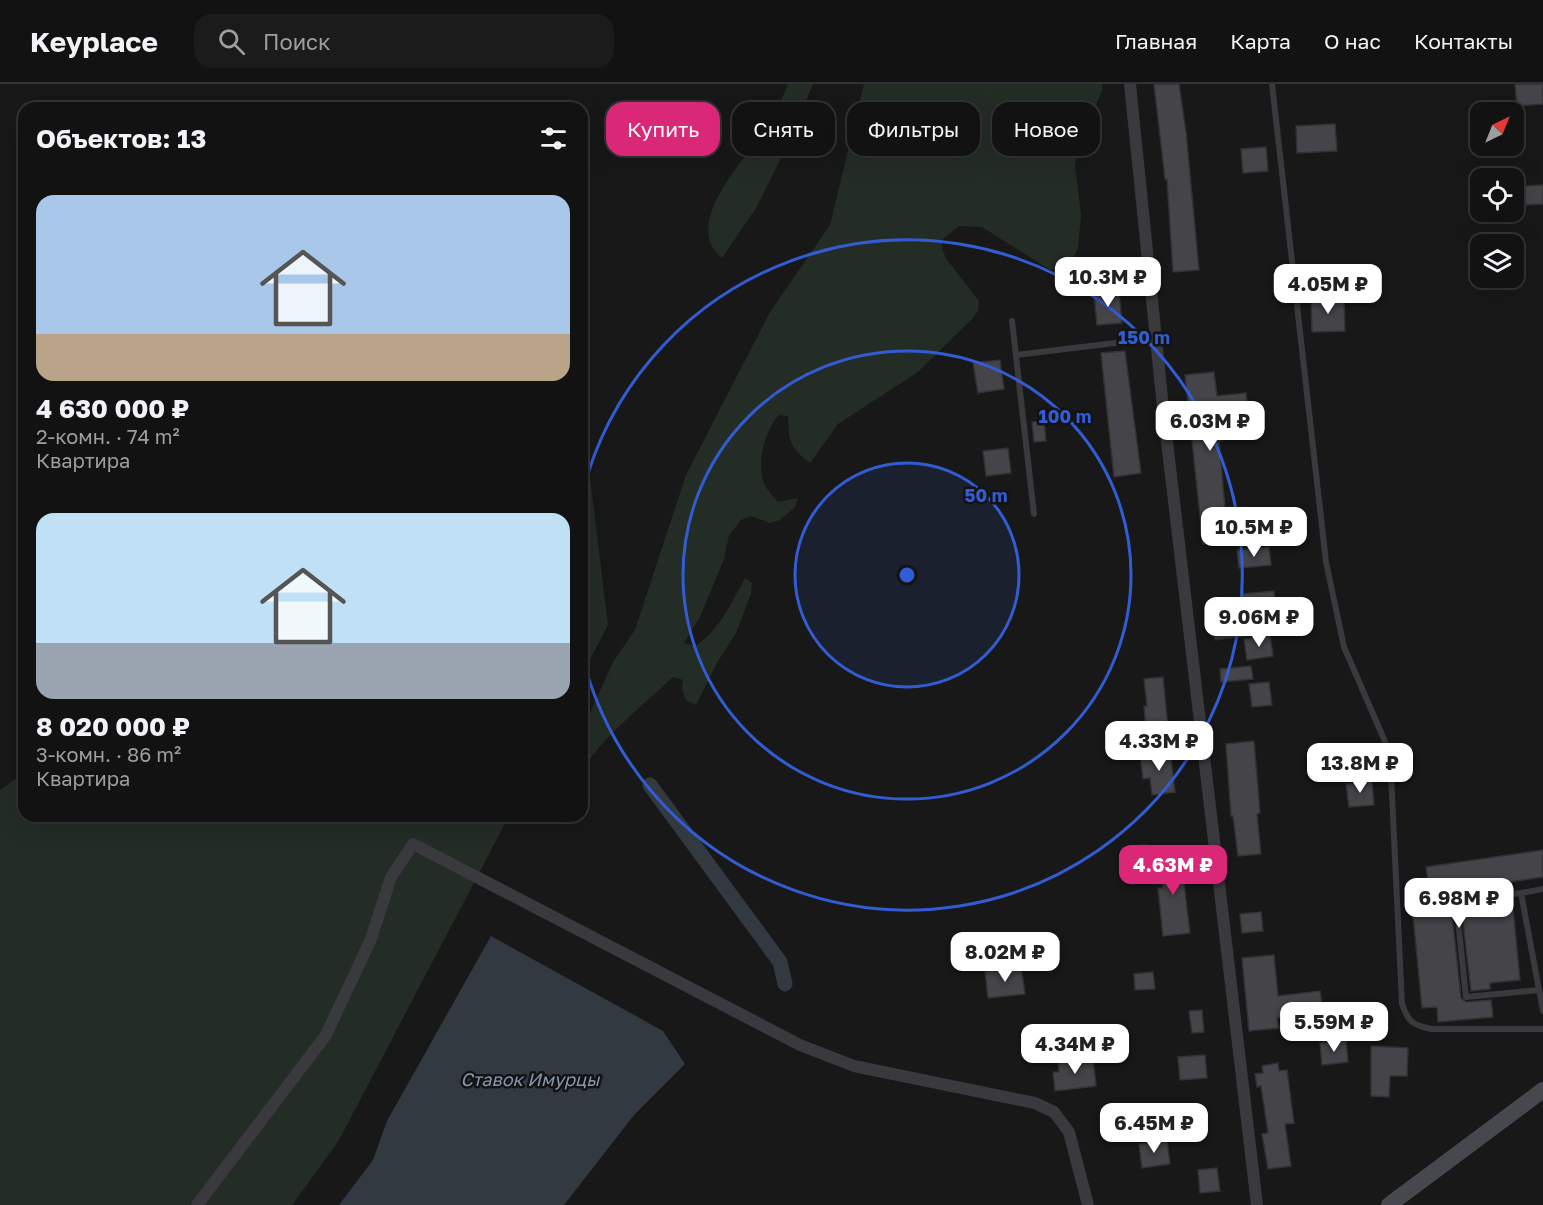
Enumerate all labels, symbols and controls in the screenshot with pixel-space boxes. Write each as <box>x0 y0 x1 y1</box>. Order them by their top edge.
search box <box>194 14 614 68</box>
text: Keyplace <box>30 25 158 58</box>
icon: search <box>215 25 248 58</box>
text: Поиск <box>263 28 331 55</box>
text: Главная <box>1115 28 1197 54</box>
text: Карта <box>1230 28 1291 54</box>
text: О нас <box>1324 28 1381 54</box>
text: Контакты <box>1414 28 1513 54</box>
chip: Купить <box>606 102 720 156</box>
chip: Снять <box>732 102 835 156</box>
chip: Фильтры <box>847 102 980 156</box>
chip: Новое <box>992 102 1100 156</box>
north arrow <box>1470 102 1524 156</box>
map controls <box>1470 102 1524 288</box>
icon: filters <box>537 122 570 155</box>
text: Объектов: 13 <box>36 123 206 154</box>
button: locate <box>1470 168 1524 222</box>
icon: home <box>249 234 357 342</box>
button: layers <box>1470 234 1524 288</box>
pin: 10.3M ₽ <box>1053 257 1163 308</box>
text: 10.3M ₽ <box>1069 264 1147 288</box>
pin: 4.05M ₽ <box>1273 264 1383 315</box>
text: 4.05M ₽ <box>1288 271 1368 295</box>
text: 150 m <box>1118 326 1170 348</box>
text: 4 630 000 ₽ <box>36 393 189 424</box>
pin: 6.03M ₽ <box>1155 401 1265 452</box>
text: 100 m <box>1039 405 1091 427</box>
text: 6.03M ₽ <box>1170 408 1250 432</box>
text: 2-комн. · 74 m² <box>36 424 180 448</box>
text: Квартира <box>36 448 130 472</box>
text: 50 m <box>965 484 1007 506</box>
pin: 10.5M ₽ <box>1199 507 1309 558</box>
text: 10.5M ₽ <box>1215 514 1293 538</box>
icon: home <box>249 552 357 660</box>
centre of rings <box>897 565 917 585</box>
pin: 9.06M ₽ <box>1204 597 1314 648</box>
text: 9.06M ₽ <box>1218 604 1300 628</box>
text: 8 020 000 ₽ <box>36 711 190 742</box>
pin: 4.33M ₽ <box>1104 721 1214 772</box>
text: 4.33M ₽ <box>1119 728 1199 752</box>
text: 3-комн. · 86 m² <box>36 742 181 766</box>
pin: 13.8M ₽ <box>1305 743 1415 794</box>
text: 13.8M ₽ <box>1321 750 1399 774</box>
text: Квартира <box>36 766 130 790</box>
pin: 4.63M ₽ <box>1118 845 1228 896</box>
text: 4.63M ₽ <box>1133 852 1213 876</box>
pin: 6.98M ₽ <box>1404 878 1514 929</box>
text: 6.98M ₽ <box>1419 885 1499 909</box>
pin: 8.02M ₽ <box>950 932 1060 983</box>
text: 8.02M ₽ <box>965 939 1045 963</box>
pin: 5.59M ₽ <box>1279 1002 1389 1053</box>
text: 5.59M ₽ <box>1294 1009 1374 1033</box>
pin: 4.34M ₽ <box>1020 1024 1130 1075</box>
text: 4.34M ₽ <box>1035 1031 1115 1055</box>
water label: Ставок Имурцы <box>461 1068 600 1090</box>
pin: 6.45M ₽ <box>1099 1103 1209 1154</box>
text: 6.45M ₽ <box>1114 1110 1194 1134</box>

